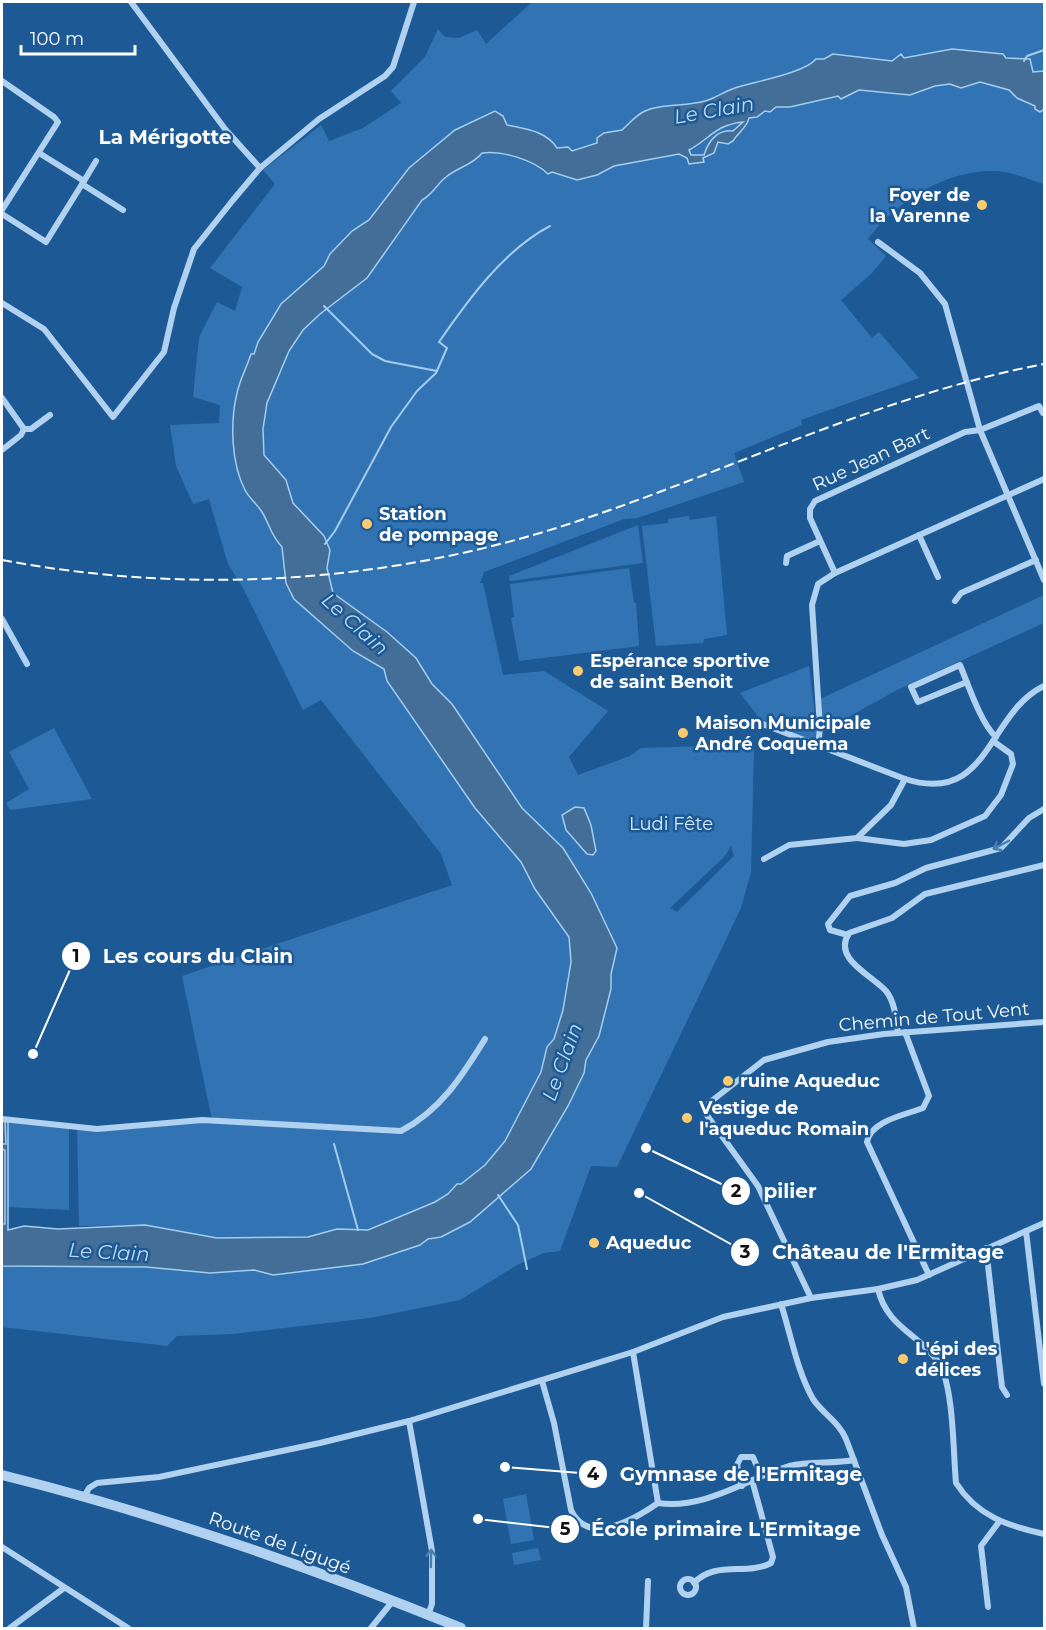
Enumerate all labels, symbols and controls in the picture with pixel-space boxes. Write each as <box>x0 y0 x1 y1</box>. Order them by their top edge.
scale bar <box>21 18 135 56</box>
text: 100 m <box>30 28 84 50</box>
water label: Le Clain <box>672 91 756 129</box>
district label: La Mérigotte <box>99 125 232 149</box>
place label: Foyer de la Varenne <box>870 184 970 227</box>
marker: Foyer de la Varenne <box>975 198 989 212</box>
street label: Rue Jean Bart <box>809 422 933 496</box>
place label: Station de pompage <box>379 503 498 546</box>
marker: Station de pompage <box>360 517 374 531</box>
water label: Le Clain <box>317 588 393 660</box>
place label: Espérance sportive de saint Benoit <box>590 650 770 693</box>
marker: Espérance sportive de saint Benoit <box>571 664 585 678</box>
place label: Maison Municipale André Coquema <box>694 712 871 755</box>
marker: Maison Municipale André Coquema <box>676 726 690 740</box>
park label: Ludi Fête <box>629 813 713 835</box>
one-way arrow <box>992 840 1010 852</box>
callout: Les cours du Clain <box>61 937 305 975</box>
text: Les cours du Clain <box>103 944 293 968</box>
text: 1 <box>72 945 80 967</box>
street label: Chemin de Tout Vent <box>838 998 1030 1036</box>
water label: Le Clain <box>537 1020 587 1104</box>
place label: ruine Aqueduc <box>740 1070 880 1092</box>
marker: ruine Aqueduc <box>721 1074 735 1088</box>
place label: Vestige de l'aqueduc Romain <box>698 1097 869 1140</box>
marker: Vestige de l'aqueduc Romain <box>680 1111 694 1125</box>
callout: pilier <box>721 1172 828 1210</box>
text: pilier <box>763 1179 817 1203</box>
text: 2 <box>731 1180 742 1202</box>
place label: Aqueduc <box>605 1232 692 1254</box>
callout: Château de l'Ermitage <box>730 1233 1016 1271</box>
marker: Aqueduc <box>587 1236 601 1250</box>
water label: Le Clain <box>68 1238 150 1266</box>
text: Château de l'Ermitage <box>772 1240 1004 1264</box>
text: 3 <box>739 1241 751 1263</box>
place label: L'épi des délices <box>915 1338 998 1381</box>
marker: L'épi des délices <box>896 1352 910 1366</box>
callout: Gymnase de l'Ermitage <box>578 1455 874 1493</box>
text: Gymnase de l'Ermitage <box>620 1462 862 1486</box>
text: 4 <box>587 1463 600 1485</box>
street label: Route de Ligugé <box>206 1507 354 1579</box>
callout: École primaire L'Ermitage <box>550 1510 873 1548</box>
text: École primaire L'Ermitage <box>591 1517 861 1541</box>
text: 5 <box>560 1518 571 1540</box>
one-way arrow <box>425 1548 437 1568</box>

